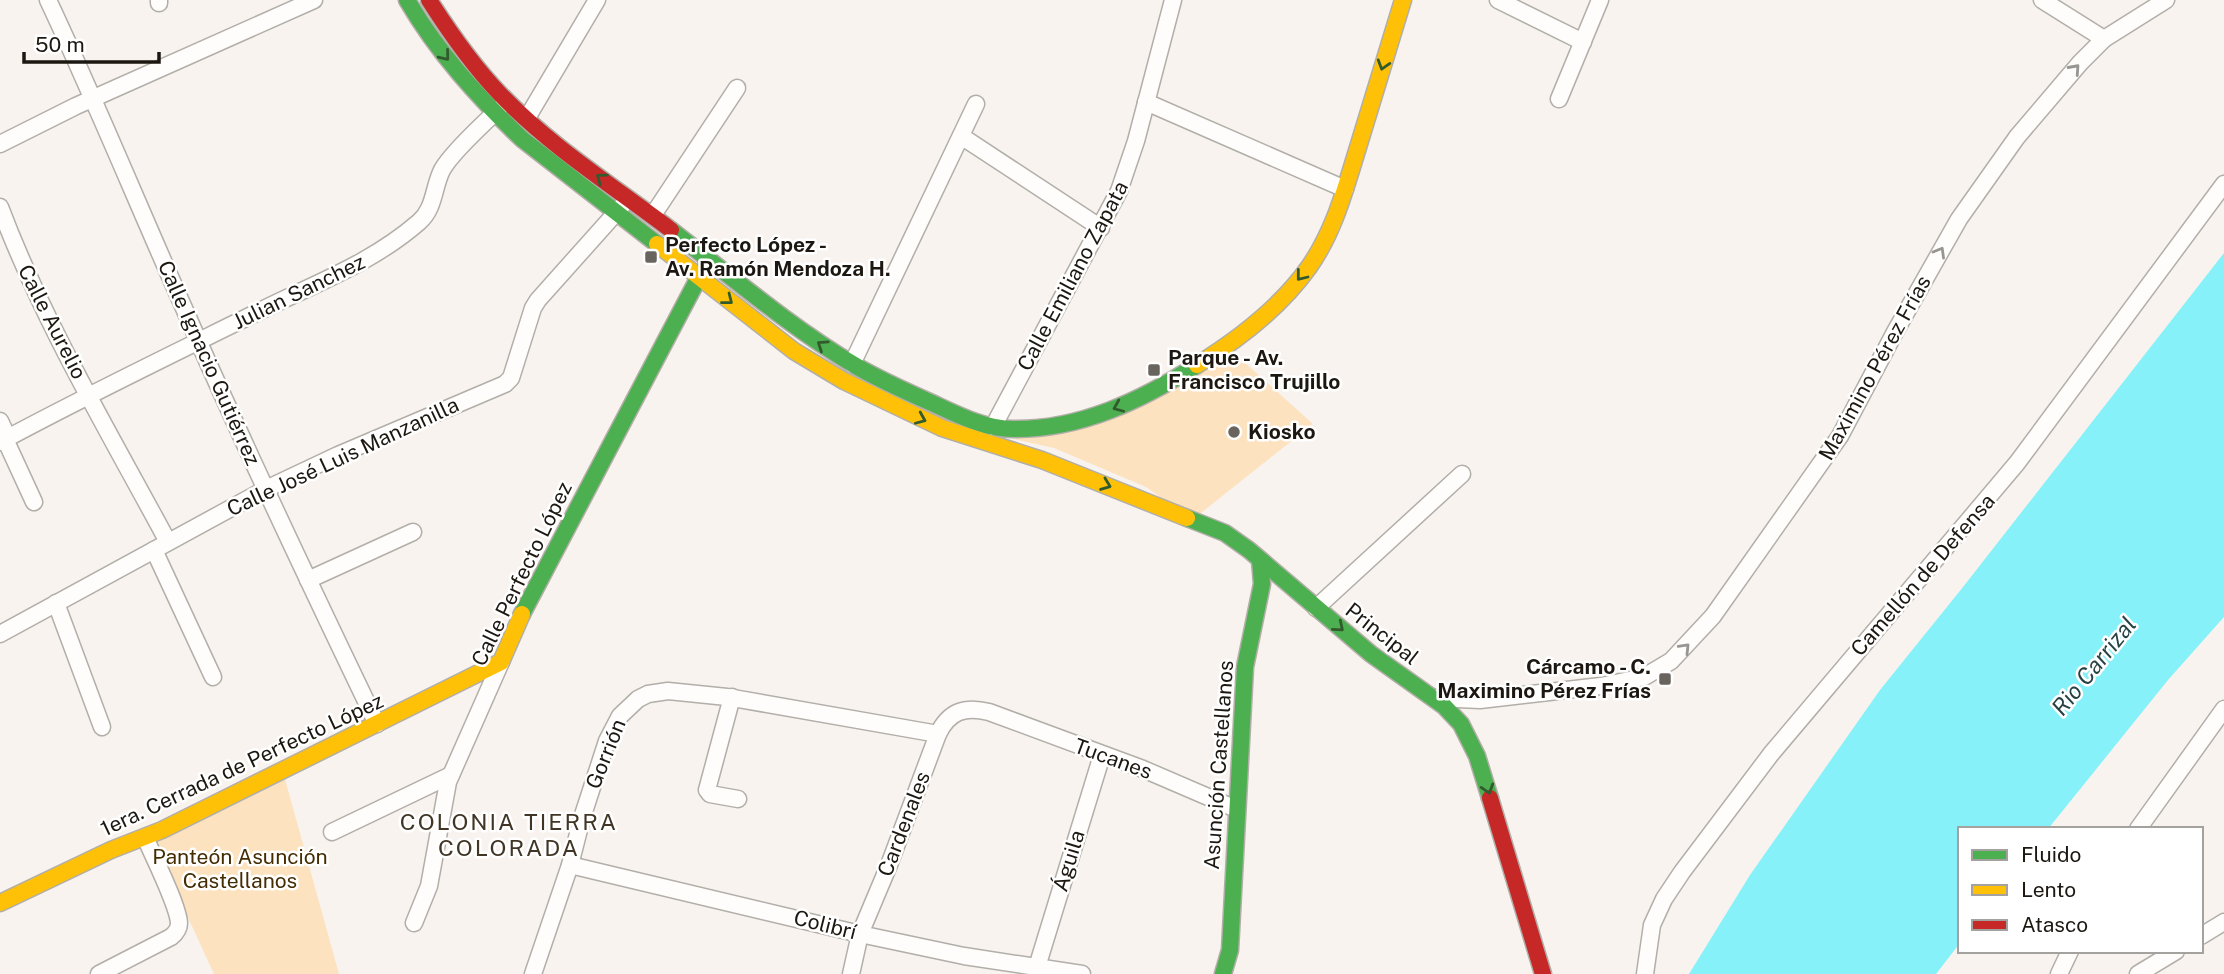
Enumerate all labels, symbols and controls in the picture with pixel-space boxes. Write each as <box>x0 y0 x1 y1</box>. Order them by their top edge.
scale bar <box>24 21 159 65</box>
text: 50 m <box>35 32 85 57</box>
one-way arrow <box>437 48 449 61</box>
one-way arrow <box>1377 59 1391 71</box>
one-way arrow <box>2067 64 2079 77</box>
one-way arrow <box>596 174 609 186</box>
street label: Calle Emiliano Zapata <box>1012 177 1133 375</box>
place label: Perfecto López - Av. Ramón Mendoza H. <box>665 232 891 281</box>
one-way arrow <box>1932 246 1945 259</box>
street label: Julian Sanchez <box>229 249 369 334</box>
marker: Perfecto López - Av. Ramón Mendoza H. <box>643 249 659 265</box>
street label: Calle Ignacio Gutiérrez <box>153 257 266 469</box>
street label: Calle Aurelio <box>13 260 92 383</box>
one-way arrow <box>1297 268 1310 281</box>
street label: Maximino Pérez Frías <box>1813 271 1936 465</box>
one-way arrow <box>721 291 733 304</box>
one-way arrow <box>816 340 829 353</box>
place label: Parque - Av. Francisco Trujillo <box>1168 345 1340 394</box>
marker: Parque - Av. Francisco Trujillo <box>1146 362 1162 378</box>
street label: Calle José Luis Manzanilla <box>223 392 463 521</box>
one-way arrow <box>1113 399 1125 413</box>
one-way arrow <box>913 411 926 425</box>
place label: Kiosko <box>1248 419 1315 444</box>
marker: Kiosko <box>1226 424 1242 440</box>
one-way arrow <box>1099 476 1111 490</box>
street label: Calle Perfecto López <box>466 478 577 670</box>
street label: Camellón de Defensa <box>1845 489 2000 661</box>
street label: Principal <box>1341 597 1424 670</box>
water label: Rio Carrizal <box>2046 611 2141 720</box>
one-way arrow <box>1330 619 1343 631</box>
one-way arrow <box>1676 643 1689 656</box>
place label: Cárcamo - C. Maximino Pérez Frías <box>1437 654 1651 703</box>
street label: Asunción Castellanos <box>1199 659 1238 870</box>
marker: Cárcamo - C. Maximino Pérez Frías <box>1657 671 1673 687</box>
street label: 1era. Cerrada de Perfecto López <box>97 688 387 841</box>
street label: Gorrión <box>580 715 631 792</box>
street label: Tucanes <box>1071 733 1155 784</box>
street label: Cardenales <box>872 768 935 880</box>
one-way arrow <box>1479 783 1494 795</box>
district label: COLONIA TIERRA COLORADA <box>400 808 618 861</box>
street label: Águila <box>1047 827 1090 895</box>
legend <box>1958 827 2203 953</box>
text: Fluido <box>2021 842 2081 867</box>
park label: Panteón Asunción Castellanos <box>152 844 328 893</box>
text: Lento <box>2021 877 2076 902</box>
street label: Colibrí <box>791 905 860 945</box>
text: Atasco <box>2021 912 2088 937</box>

